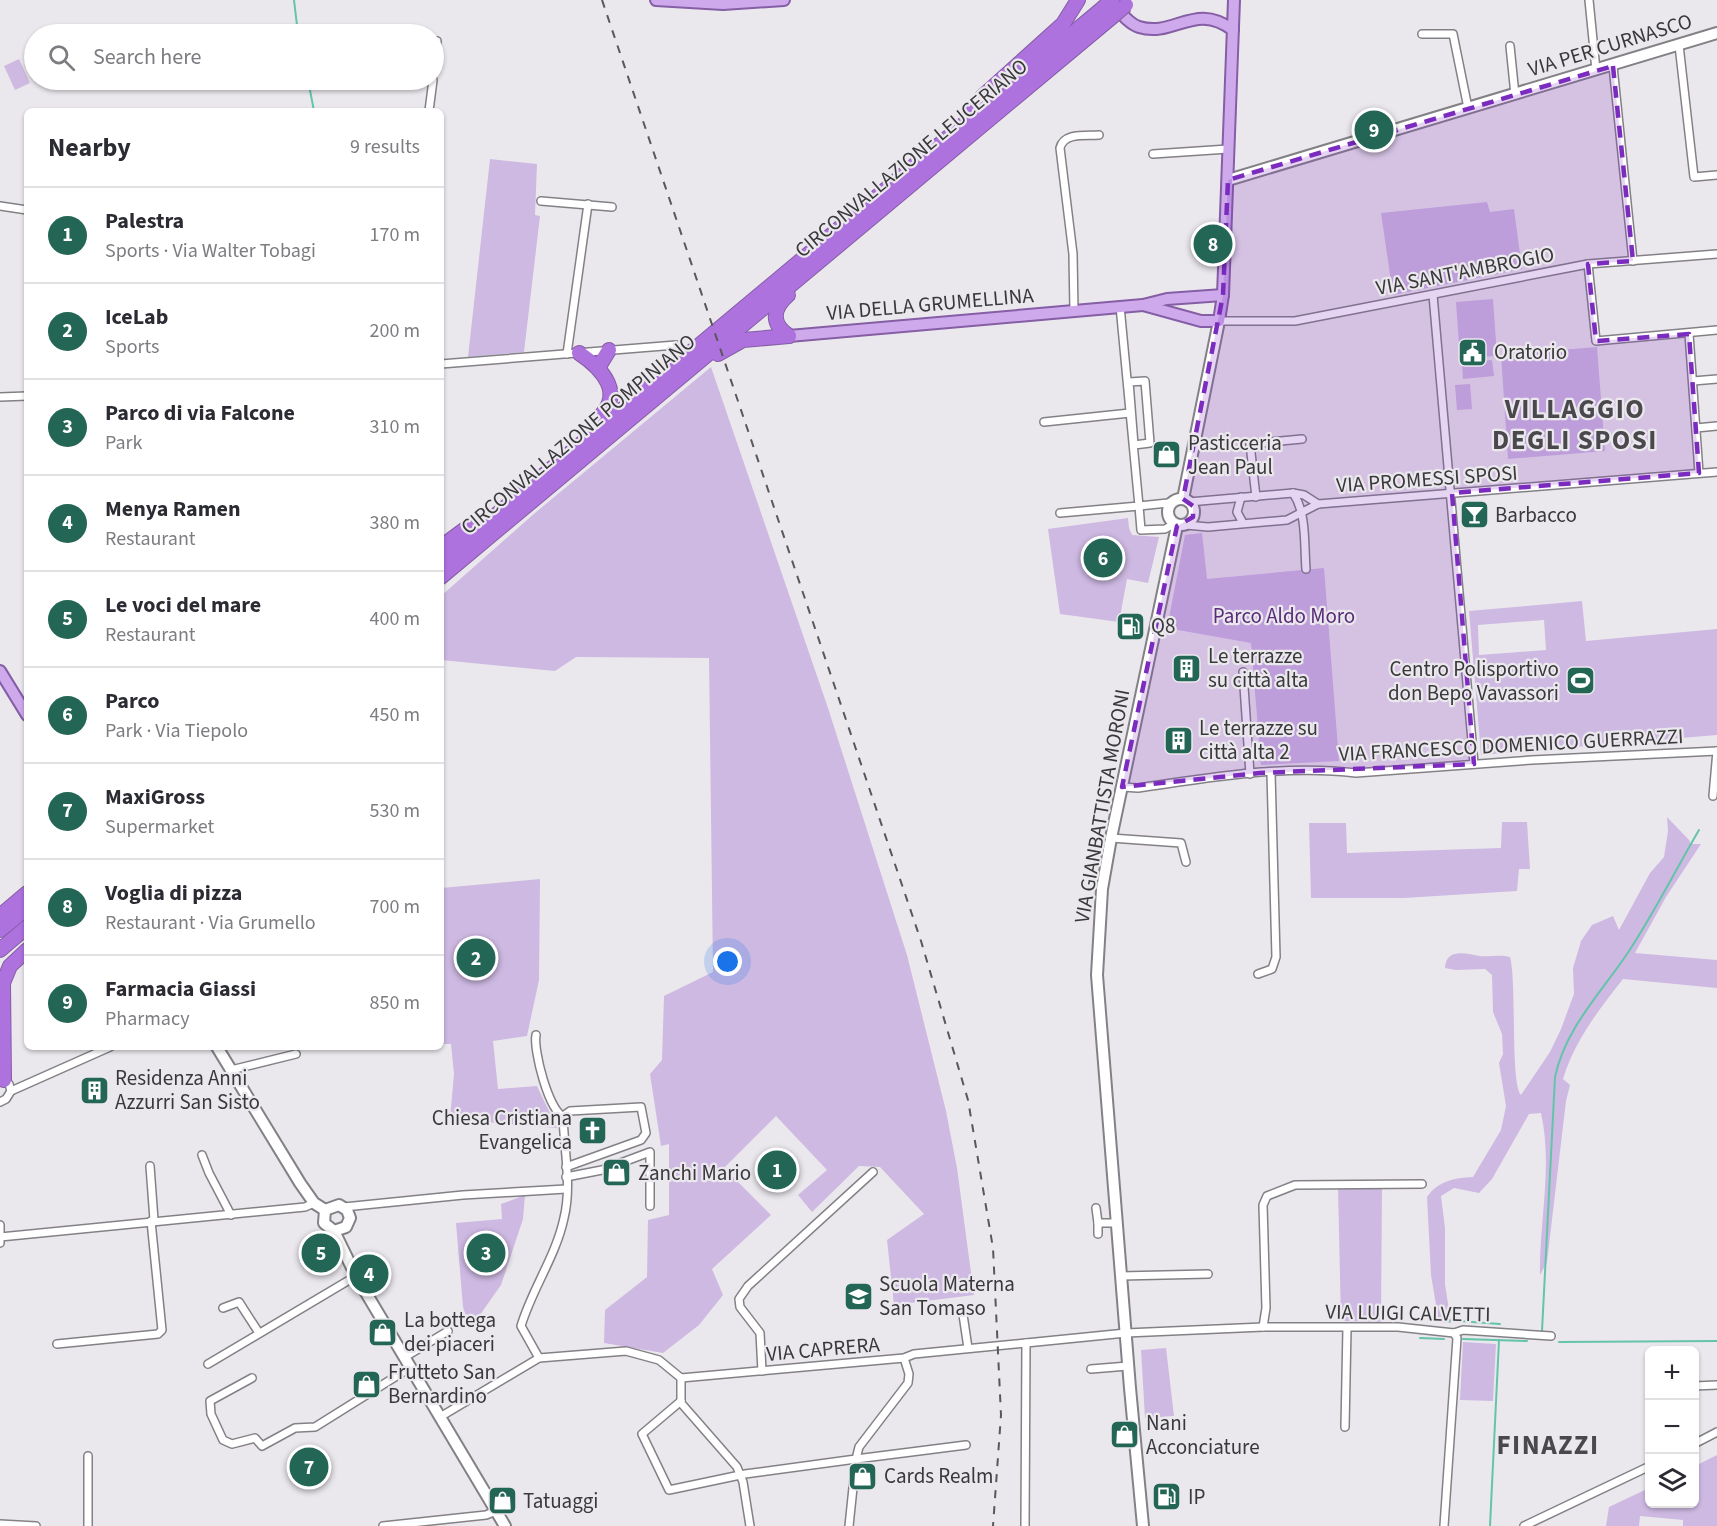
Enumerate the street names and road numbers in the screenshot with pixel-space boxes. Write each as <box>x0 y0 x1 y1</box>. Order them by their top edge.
street label: VIA PER CURNASCO <box>1524 6 1696 84</box>
street label: CIRCONVALLAZIONE LEUCERIANO <box>788 51 1034 265</box>
street label: VIA SANT'AMBROGIO <box>1373 239 1557 303</box>
street label: VIA DELLA GRUMELLINA <box>825 280 1035 328</box>
street label: CIRCONVALLAZIONE POMPINIANO <box>454 327 702 541</box>
street label: VIA PROMESSI SPOSI <box>1335 458 1519 500</box>
street label: VIA GIANBATTISTA MORONI <box>1067 687 1137 925</box>
street label: VIA FRANCESCO DOMENICO GUERRAZZI <box>1338 721 1684 769</box>
street label: VIA LUIGI CALVETTI <box>1325 1297 1491 1329</box>
street label: VIA CAPRERA <box>765 1329 881 1369</box>

